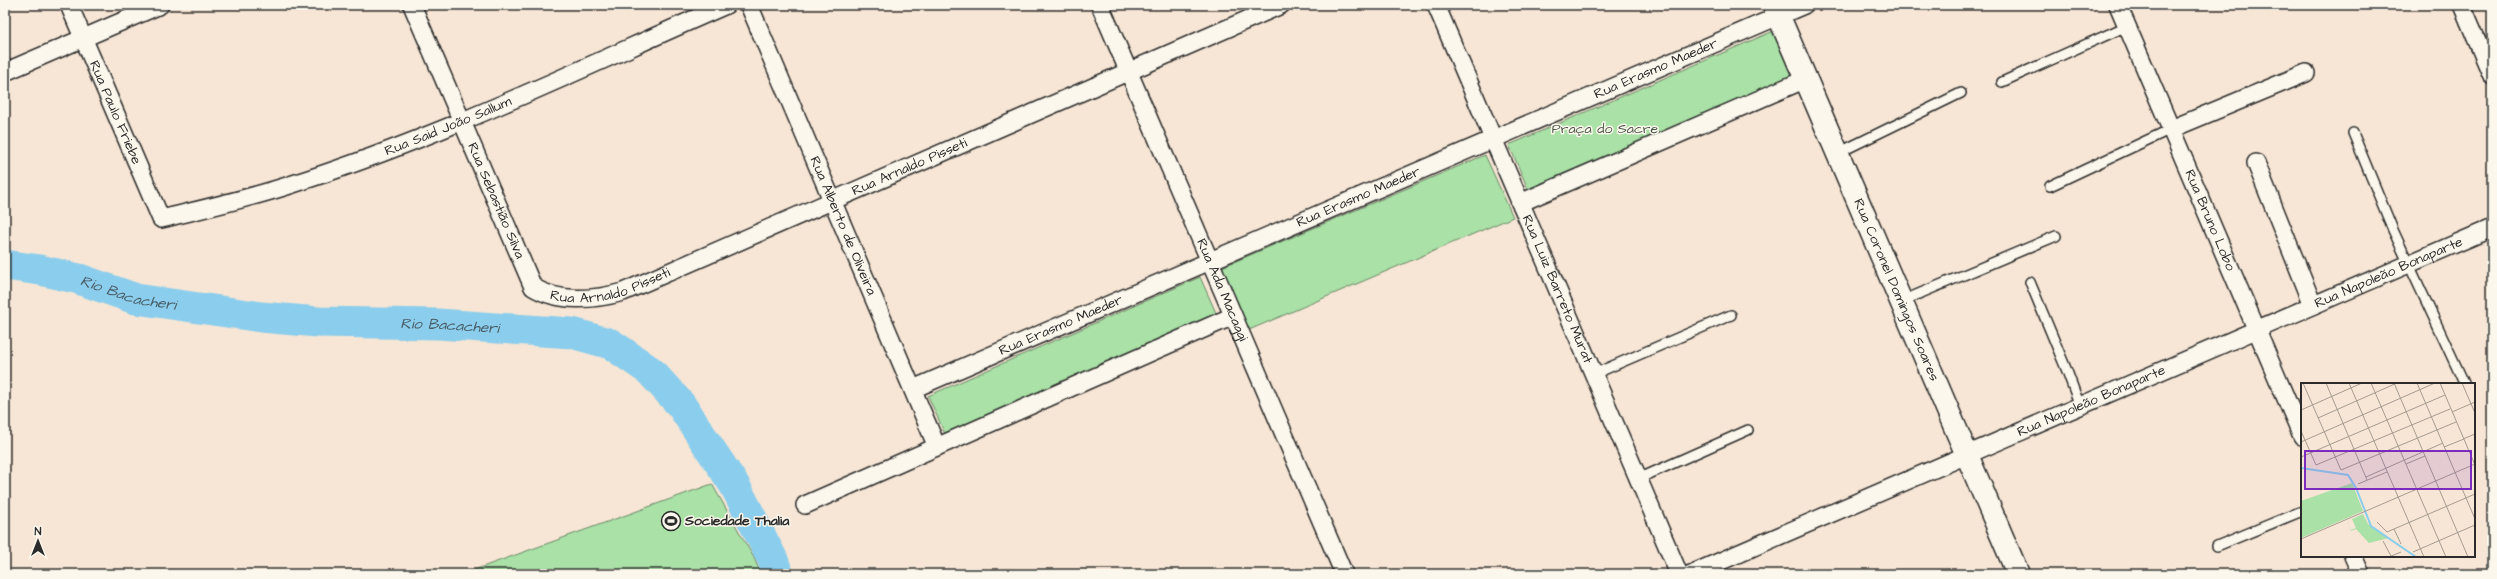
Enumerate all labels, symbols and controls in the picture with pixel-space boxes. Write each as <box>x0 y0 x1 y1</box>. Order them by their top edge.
street label: Rua Erasmo Maeder <box>1591 33 1721 104</box>
street label: Rua Paulo Friebe <box>84 57 147 168</box>
street label: Rua Said João Sallum <box>382 91 515 161</box>
park label: Praça do Sacre <box>1552 119 1659 139</box>
street label: Rua Arnaldo Pisseti <box>849 133 970 201</box>
street label: Rua Sebastião Silva <box>462 140 530 262</box>
street label: Rua Alberto de Oliveira <box>805 153 881 298</box>
street label: Rua Erasmo Maeder <box>1293 161 1424 233</box>
street label: Rua Bruno Lobo <box>2179 166 2240 274</box>
street label: Rua Coronel Domingos Soares <box>1848 196 1944 384</box>
street label: Rua Luiz Barreto Murat <box>1517 212 1598 367</box>
street label: Rua Napoleão Bonaparte <box>2311 232 2466 313</box>
street label: Rua Ada Macaggi <box>1191 235 1253 344</box>
street label: Rua Arnaldo Pisseti <box>548 263 673 309</box>
water label: Rio Bacacheri <box>78 270 179 315</box>
street label: Rua Erasmo Maeder <box>996 290 1126 361</box>
water label: Rio Bacacheri <box>400 313 501 339</box>
street label: Rua Napoleão Bonaparte <box>2014 360 2169 442</box>
inset map <box>2301 383 2475 557</box>
sports icon: Sociedade Thalia <box>660 510 682 532</box>
place label: Sociedade Thalia <box>684 511 790 531</box>
north arrow <box>18 521 58 561</box>
text: N <box>35 524 42 539</box>

